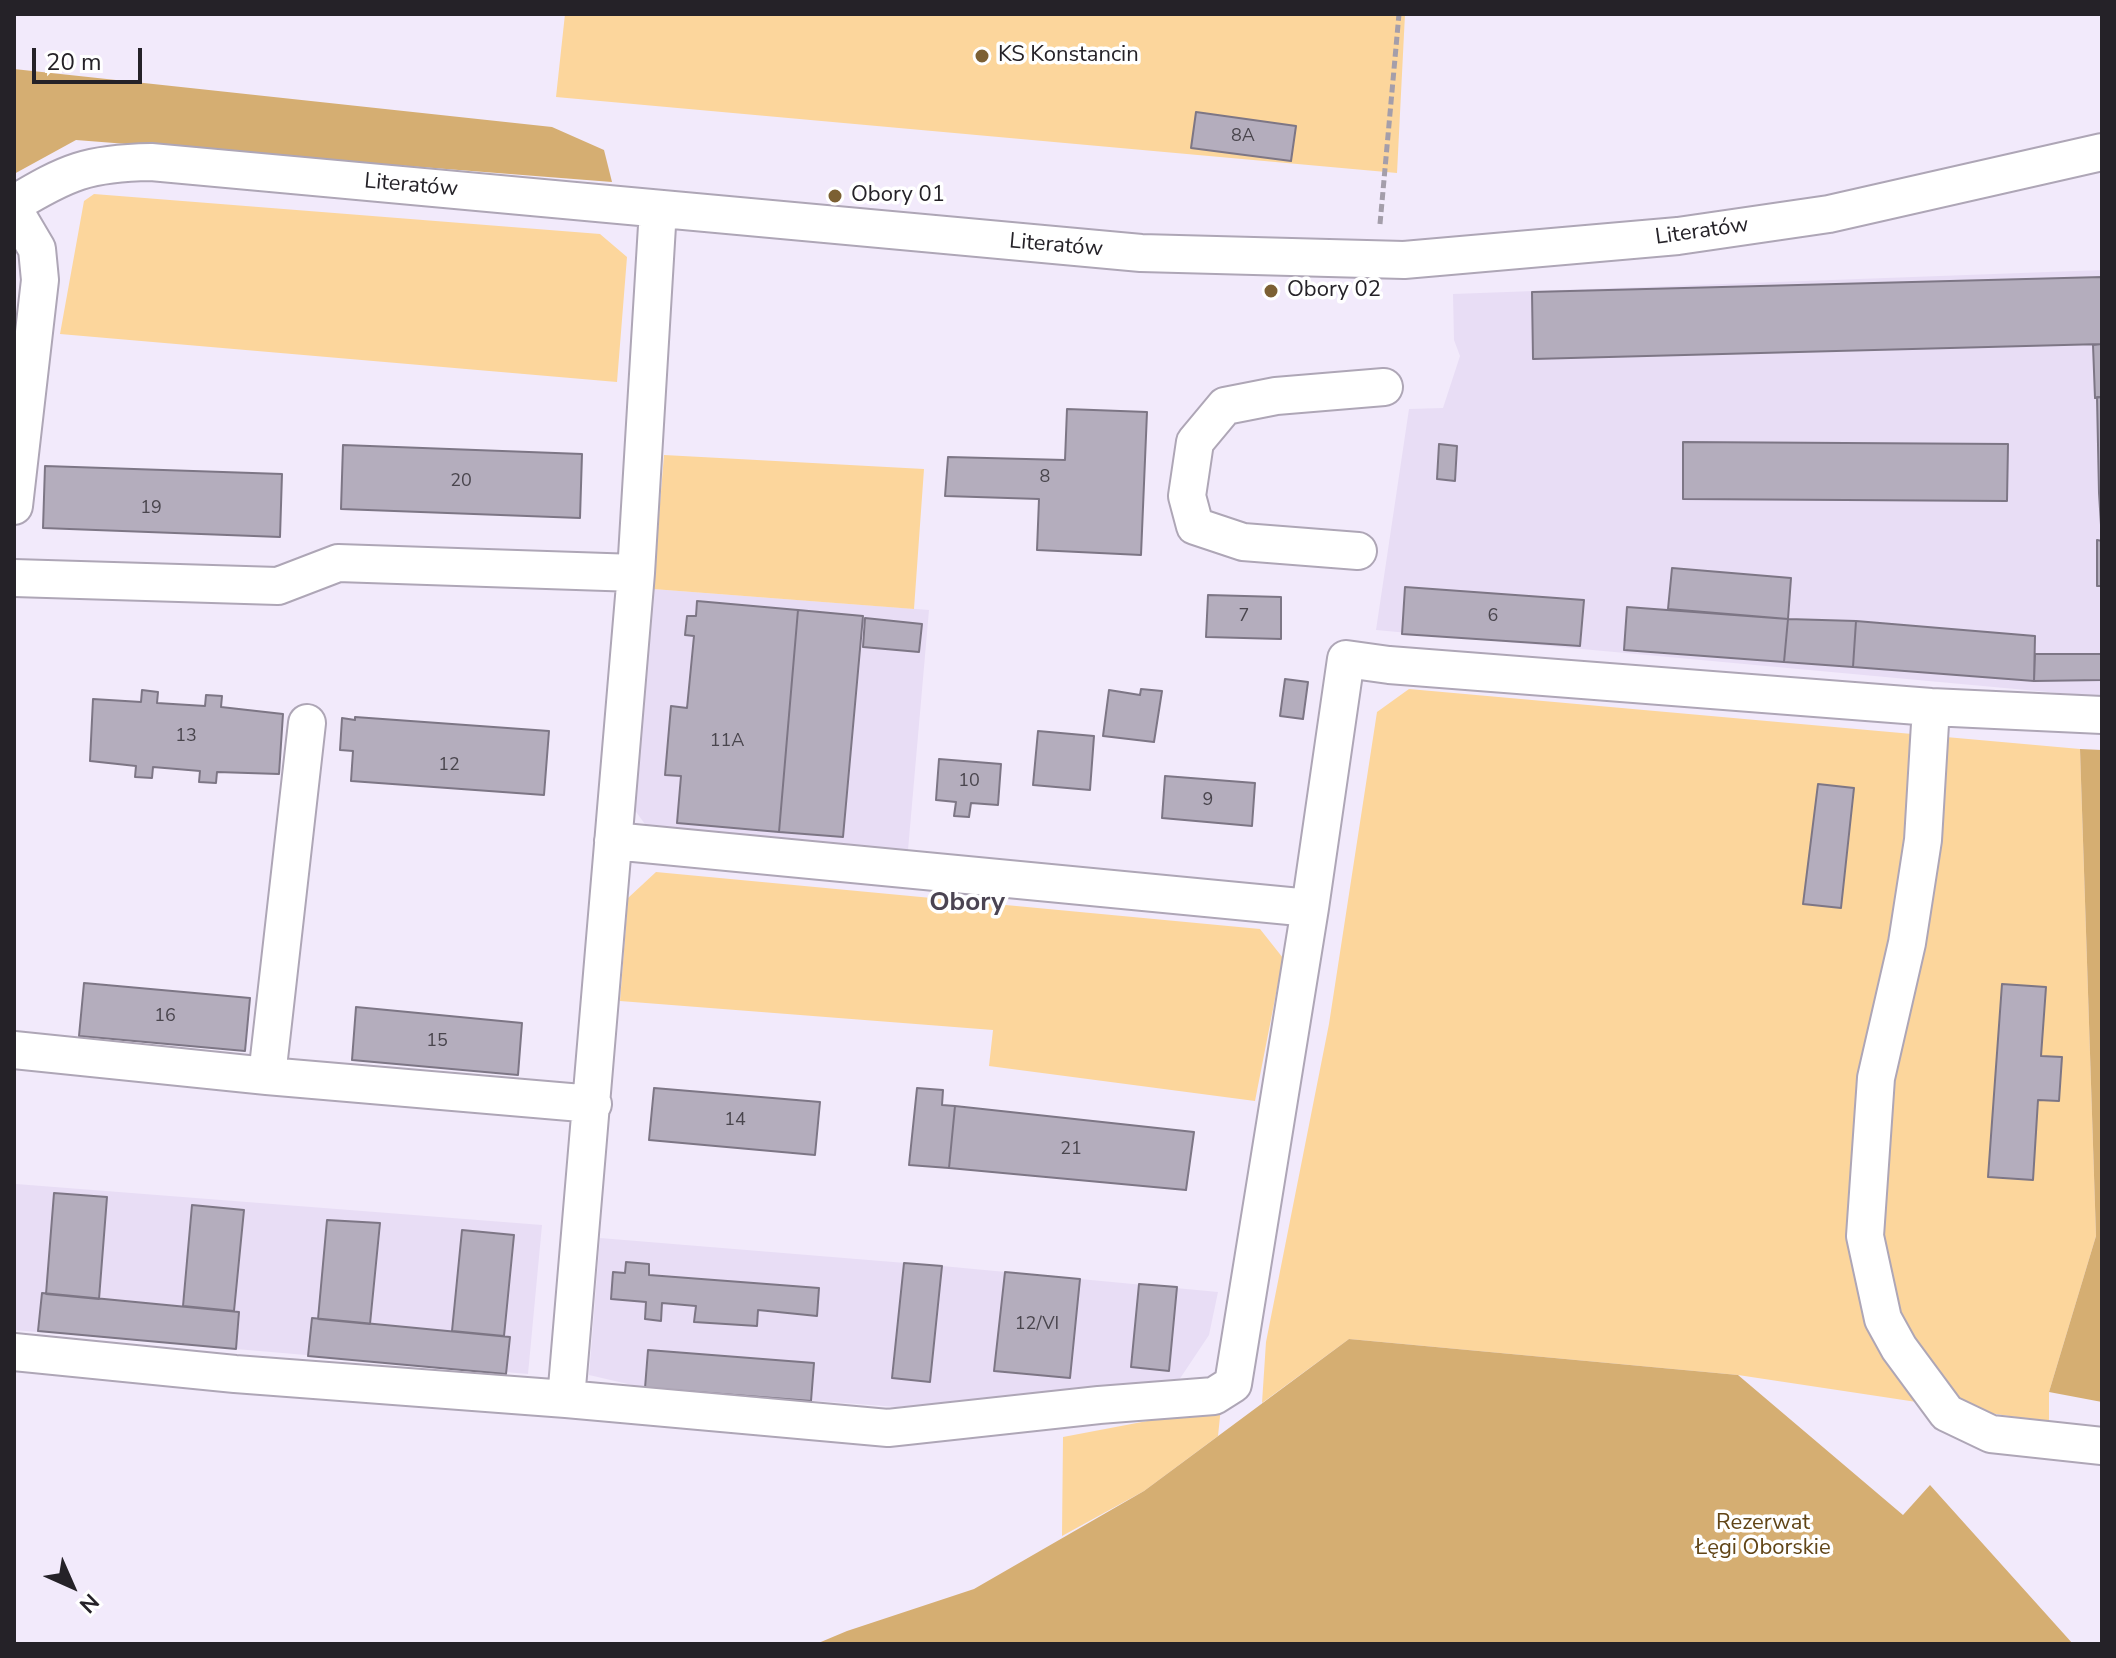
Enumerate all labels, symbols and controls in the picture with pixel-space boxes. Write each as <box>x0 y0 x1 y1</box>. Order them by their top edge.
scale bar <box>36 32 146 82</box>
place label: KS Konstancin <box>998 43 1139 69</box>
text: 20 m <box>46 46 102 78</box>
marker: KS Konstancin <box>973 47 991 65</box>
house number: 8A <box>1231 126 1255 148</box>
street label: Literatów <box>363 169 459 203</box>
place label: Obory 01 <box>851 183 945 209</box>
marker: Obory 01 <box>826 187 844 205</box>
street label: Literatów <box>1654 212 1750 252</box>
street label: Literatów <box>1008 229 1104 263</box>
place label: Obory 02 <box>1287 278 1381 304</box>
marker: Obory 02 <box>1262 282 1280 300</box>
house number: 8 <box>1040 467 1050 489</box>
house number: 20 <box>450 471 472 493</box>
house number: 19 <box>140 498 162 520</box>
house number: 7 <box>1239 606 1249 628</box>
house number: 6 <box>1488 606 1498 628</box>
house number: 13 <box>175 726 197 748</box>
house number: 11A <box>710 731 744 753</box>
house number: 12 <box>438 755 460 777</box>
house number: 10 <box>958 771 980 793</box>
house number: 9 <box>1203 790 1213 812</box>
district label: Obory <box>929 888 1005 920</box>
house number: 16 <box>154 1006 176 1028</box>
house number: 15 <box>426 1031 448 1053</box>
house number: 14 <box>724 1110 746 1132</box>
house number: 21 <box>1060 1139 1082 1161</box>
house number: 12/VI <box>1015 1314 1059 1336</box>
park label: Rezerwat Łęgi Oborskie <box>1695 1511 1831 1562</box>
north arrow <box>32 1546 112 1626</box>
text: N <box>73 1587 105 1619</box>

